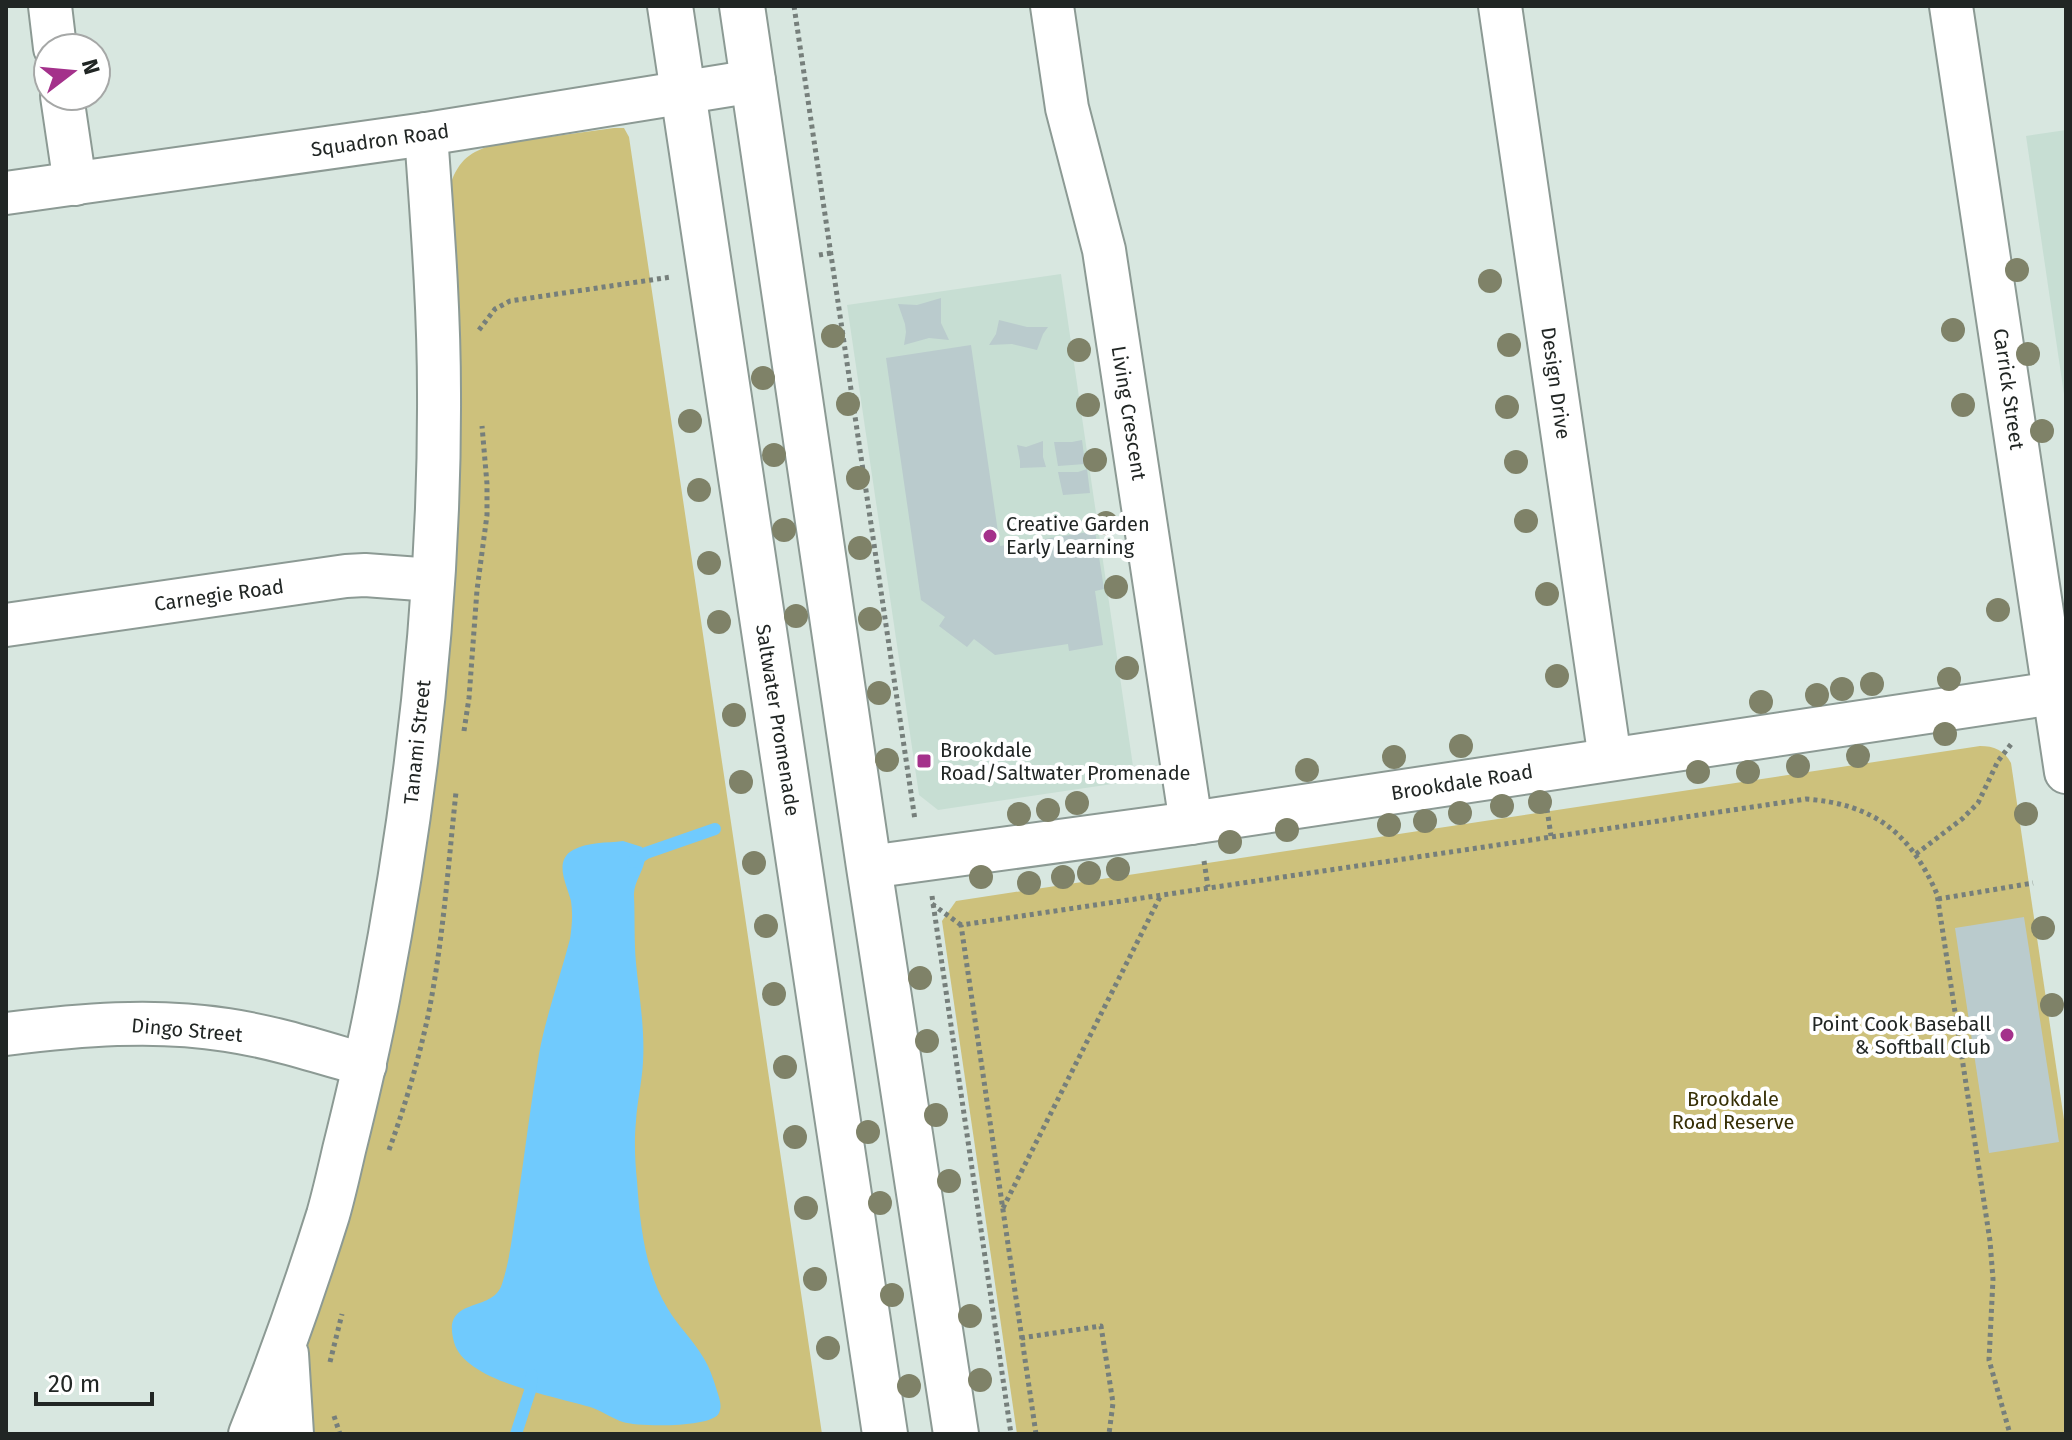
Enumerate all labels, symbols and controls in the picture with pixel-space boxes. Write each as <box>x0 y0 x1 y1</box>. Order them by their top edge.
north arrow <box>32 32 112 112</box>
text: N <box>76 56 106 77</box>
street label: Squadron Road <box>309 118 451 162</box>
street label: Design Drive <box>1536 325 1576 441</box>
street label: Carrick Street <box>1989 327 2030 452</box>
street label: Living Crescent <box>1107 344 1152 483</box>
place label: Creative Garden Early Learning <box>1006 512 1150 559</box>
marker: Creative Garden Early Learning <box>981 527 999 545</box>
street label: Carnegie Road <box>153 574 285 616</box>
street label: Saltwater Promenade <box>751 622 805 818</box>
street label: Tanami Street <box>399 678 436 805</box>
place label: Brookdale Road/Saltwater Promenade <box>940 738 1191 785</box>
marker: Brookdale Road/Saltwater Promenade <box>915 752 933 770</box>
street label: Brookdale Road <box>1389 759 1535 805</box>
place label: Point Cook Baseball & Softball Club <box>1812 1012 1991 1059</box>
street label: Dingo Street <box>130 1013 244 1047</box>
marker: Point Cook Baseball & Softball Club <box>1998 1026 2016 1044</box>
park label: Brookdale Road Reserve <box>1672 1087 1794 1134</box>
scale bar <box>36 1356 152 1406</box>
text: 20 m <box>48 1370 100 1398</box>

